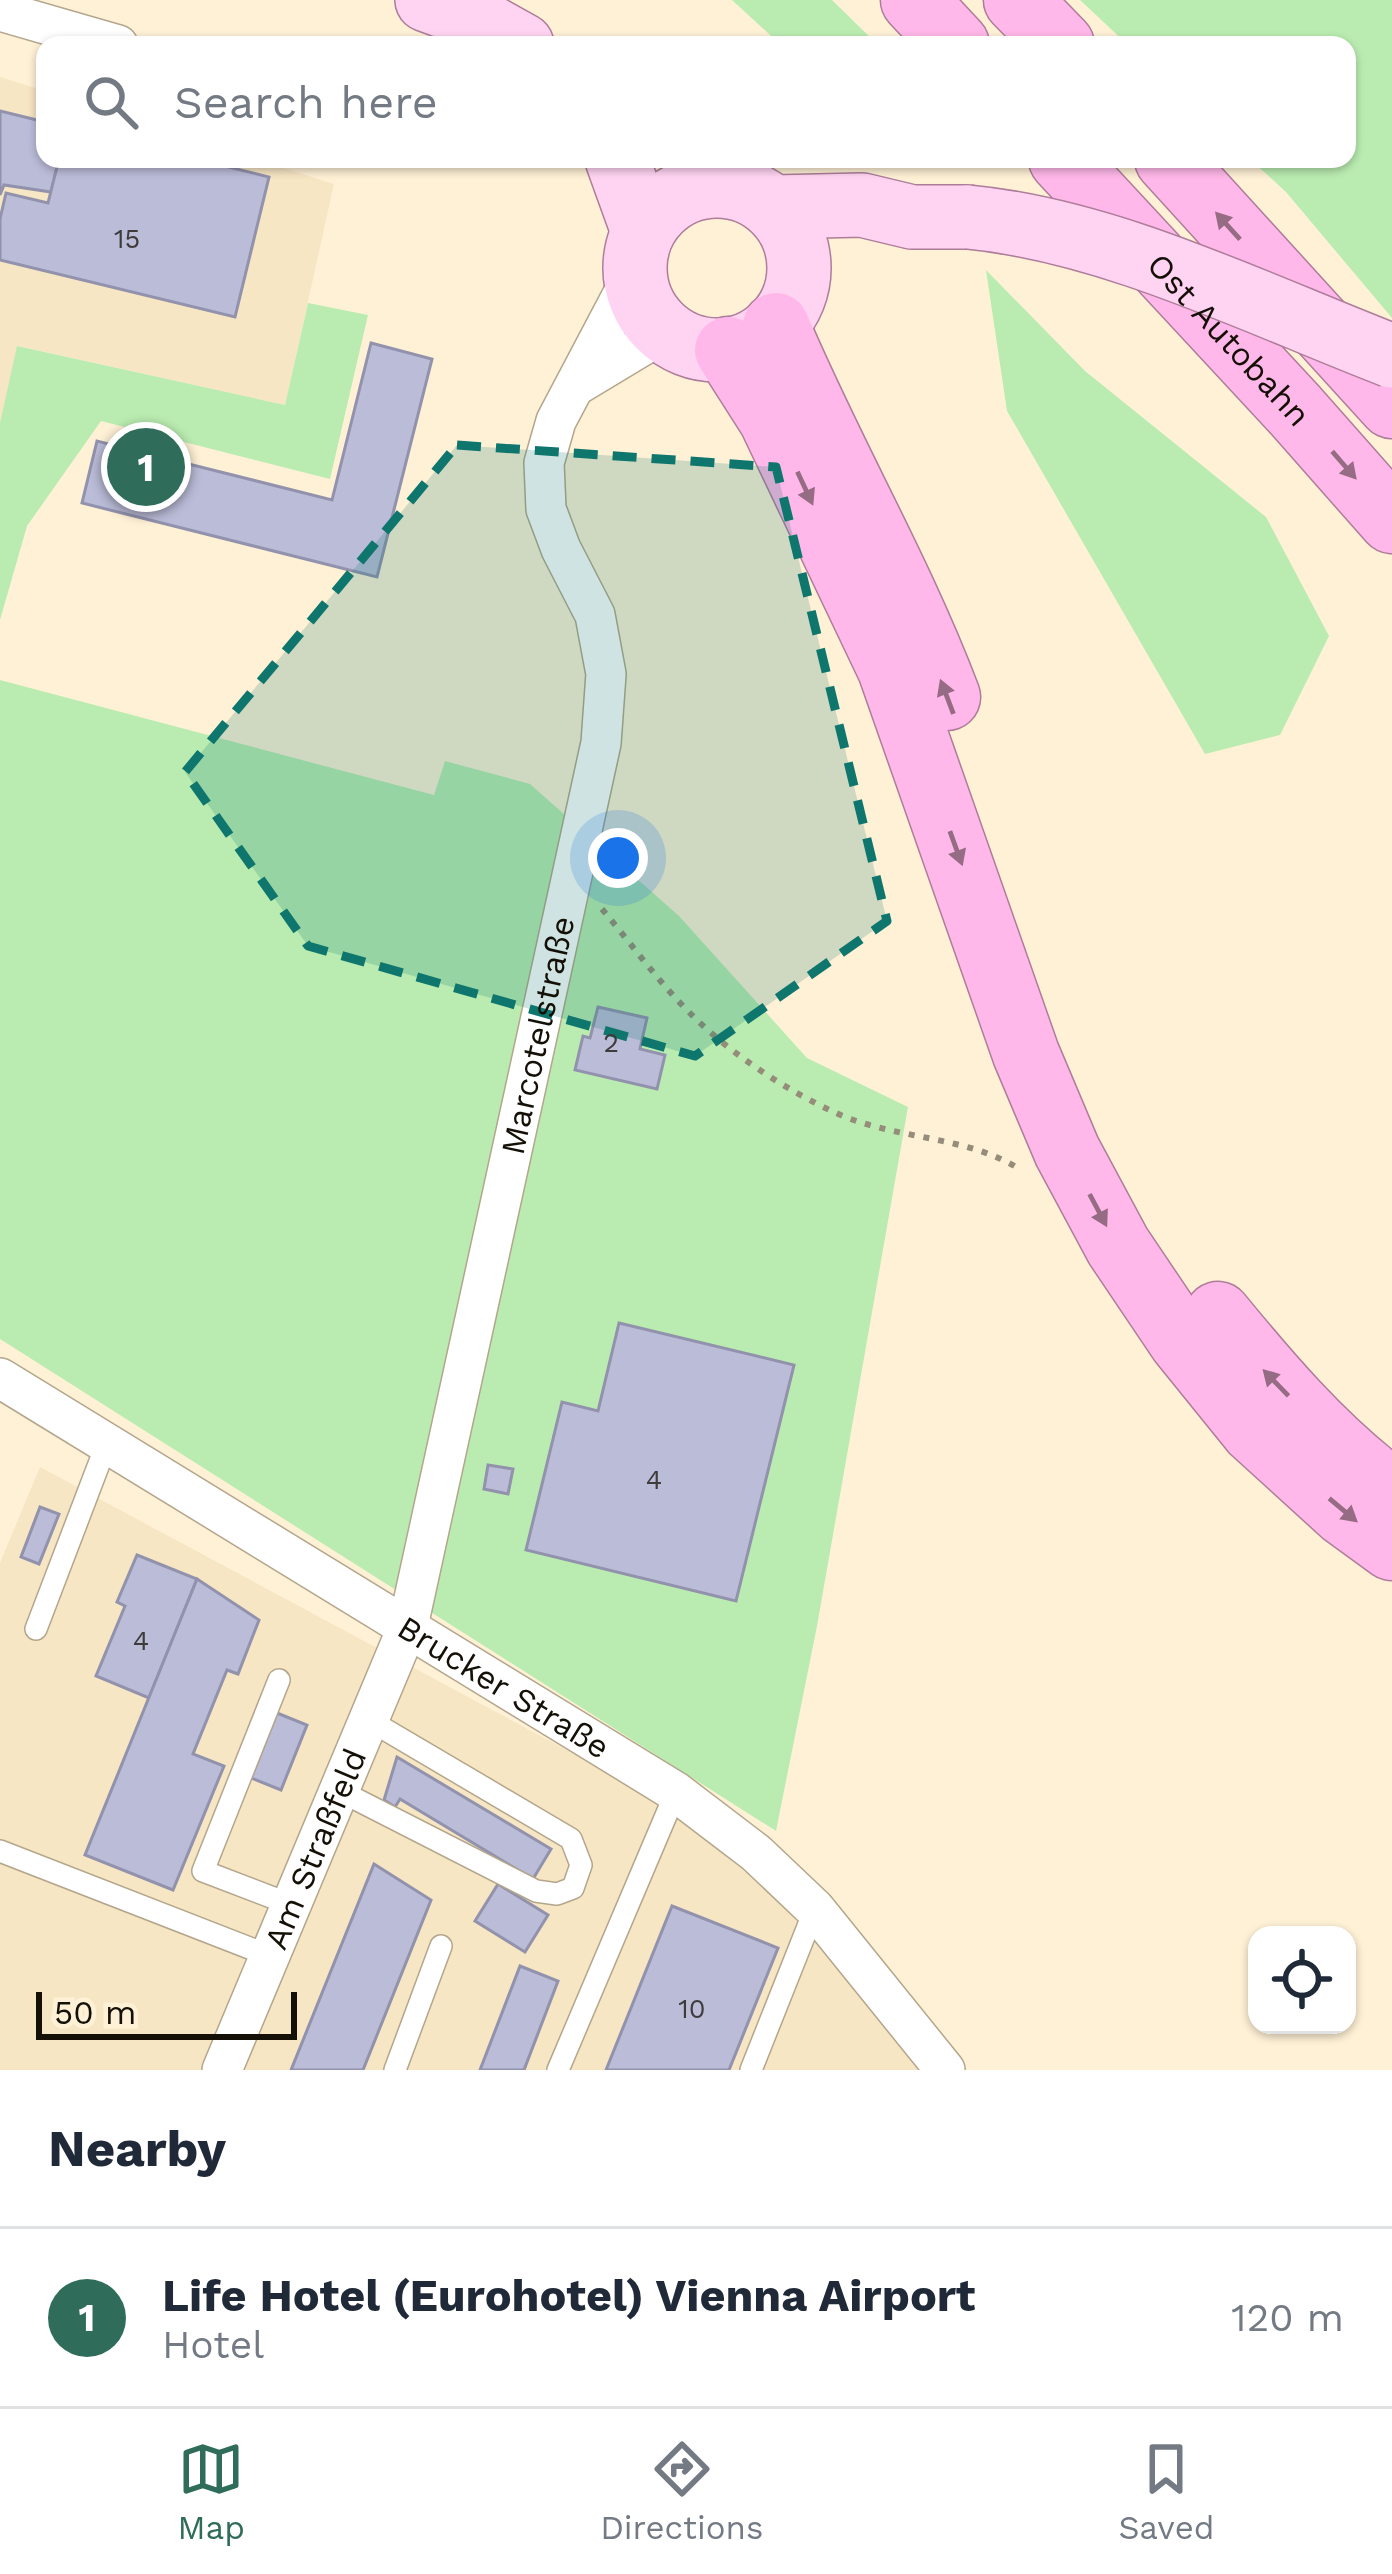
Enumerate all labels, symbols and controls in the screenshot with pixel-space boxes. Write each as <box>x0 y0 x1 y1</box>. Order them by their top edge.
search box <box>36 36 1356 168</box>
icon: search <box>78 69 144 135</box>
text: Search here <box>174 76 438 129</box>
one-way arrow <box>1215 211 1242 240</box>
house number: 15 <box>114 223 140 255</box>
street label: Ost Autobahn <box>1139 245 1319 434</box>
pin: 1 <box>107 422 185 512</box>
one-way arrow <box>1330 450 1357 480</box>
one-way arrow <box>795 471 815 506</box>
one-way arrow <box>936 679 955 715</box>
your location <box>588 828 648 888</box>
one-way arrow <box>948 830 966 866</box>
street label: Marcotelstraße <box>493 913 583 1158</box>
house number: 2 <box>603 1027 619 1059</box>
one-way arrow <box>1087 1192 1108 1227</box>
one-way arrow <box>1262 1369 1290 1397</box>
house number: 4 <box>646 1464 662 1496</box>
one-way arrow <box>1327 1497 1358 1522</box>
street label: Brucker Straße <box>391 1607 617 1767</box>
house number: 4 <box>133 1625 149 1657</box>
street label: Am Straßfeld <box>256 1743 374 1955</box>
map controls <box>1248 1926 1356 2034</box>
button: locate <box>1248 1926 1356 2034</box>
scale bar <box>36 1986 297 2039</box>
text: 50 m <box>54 1993 136 2032</box>
house number: 10 <box>678 1993 706 2025</box>
text: Nearby <box>48 2119 226 2178</box>
text: Life Hotel (Eurohotel) Vienna Airport <box>162 2269 975 2322</box>
text: 1 <box>79 2295 95 2340</box>
text: 120 m <box>1231 2295 1344 2340</box>
text: Hotel <box>162 2322 264 2367</box>
tab: Map <box>178 2436 245 2547</box>
tab: Directions <box>600 2436 763 2547</box>
tab: Saved <box>1119 2436 1214 2547</box>

